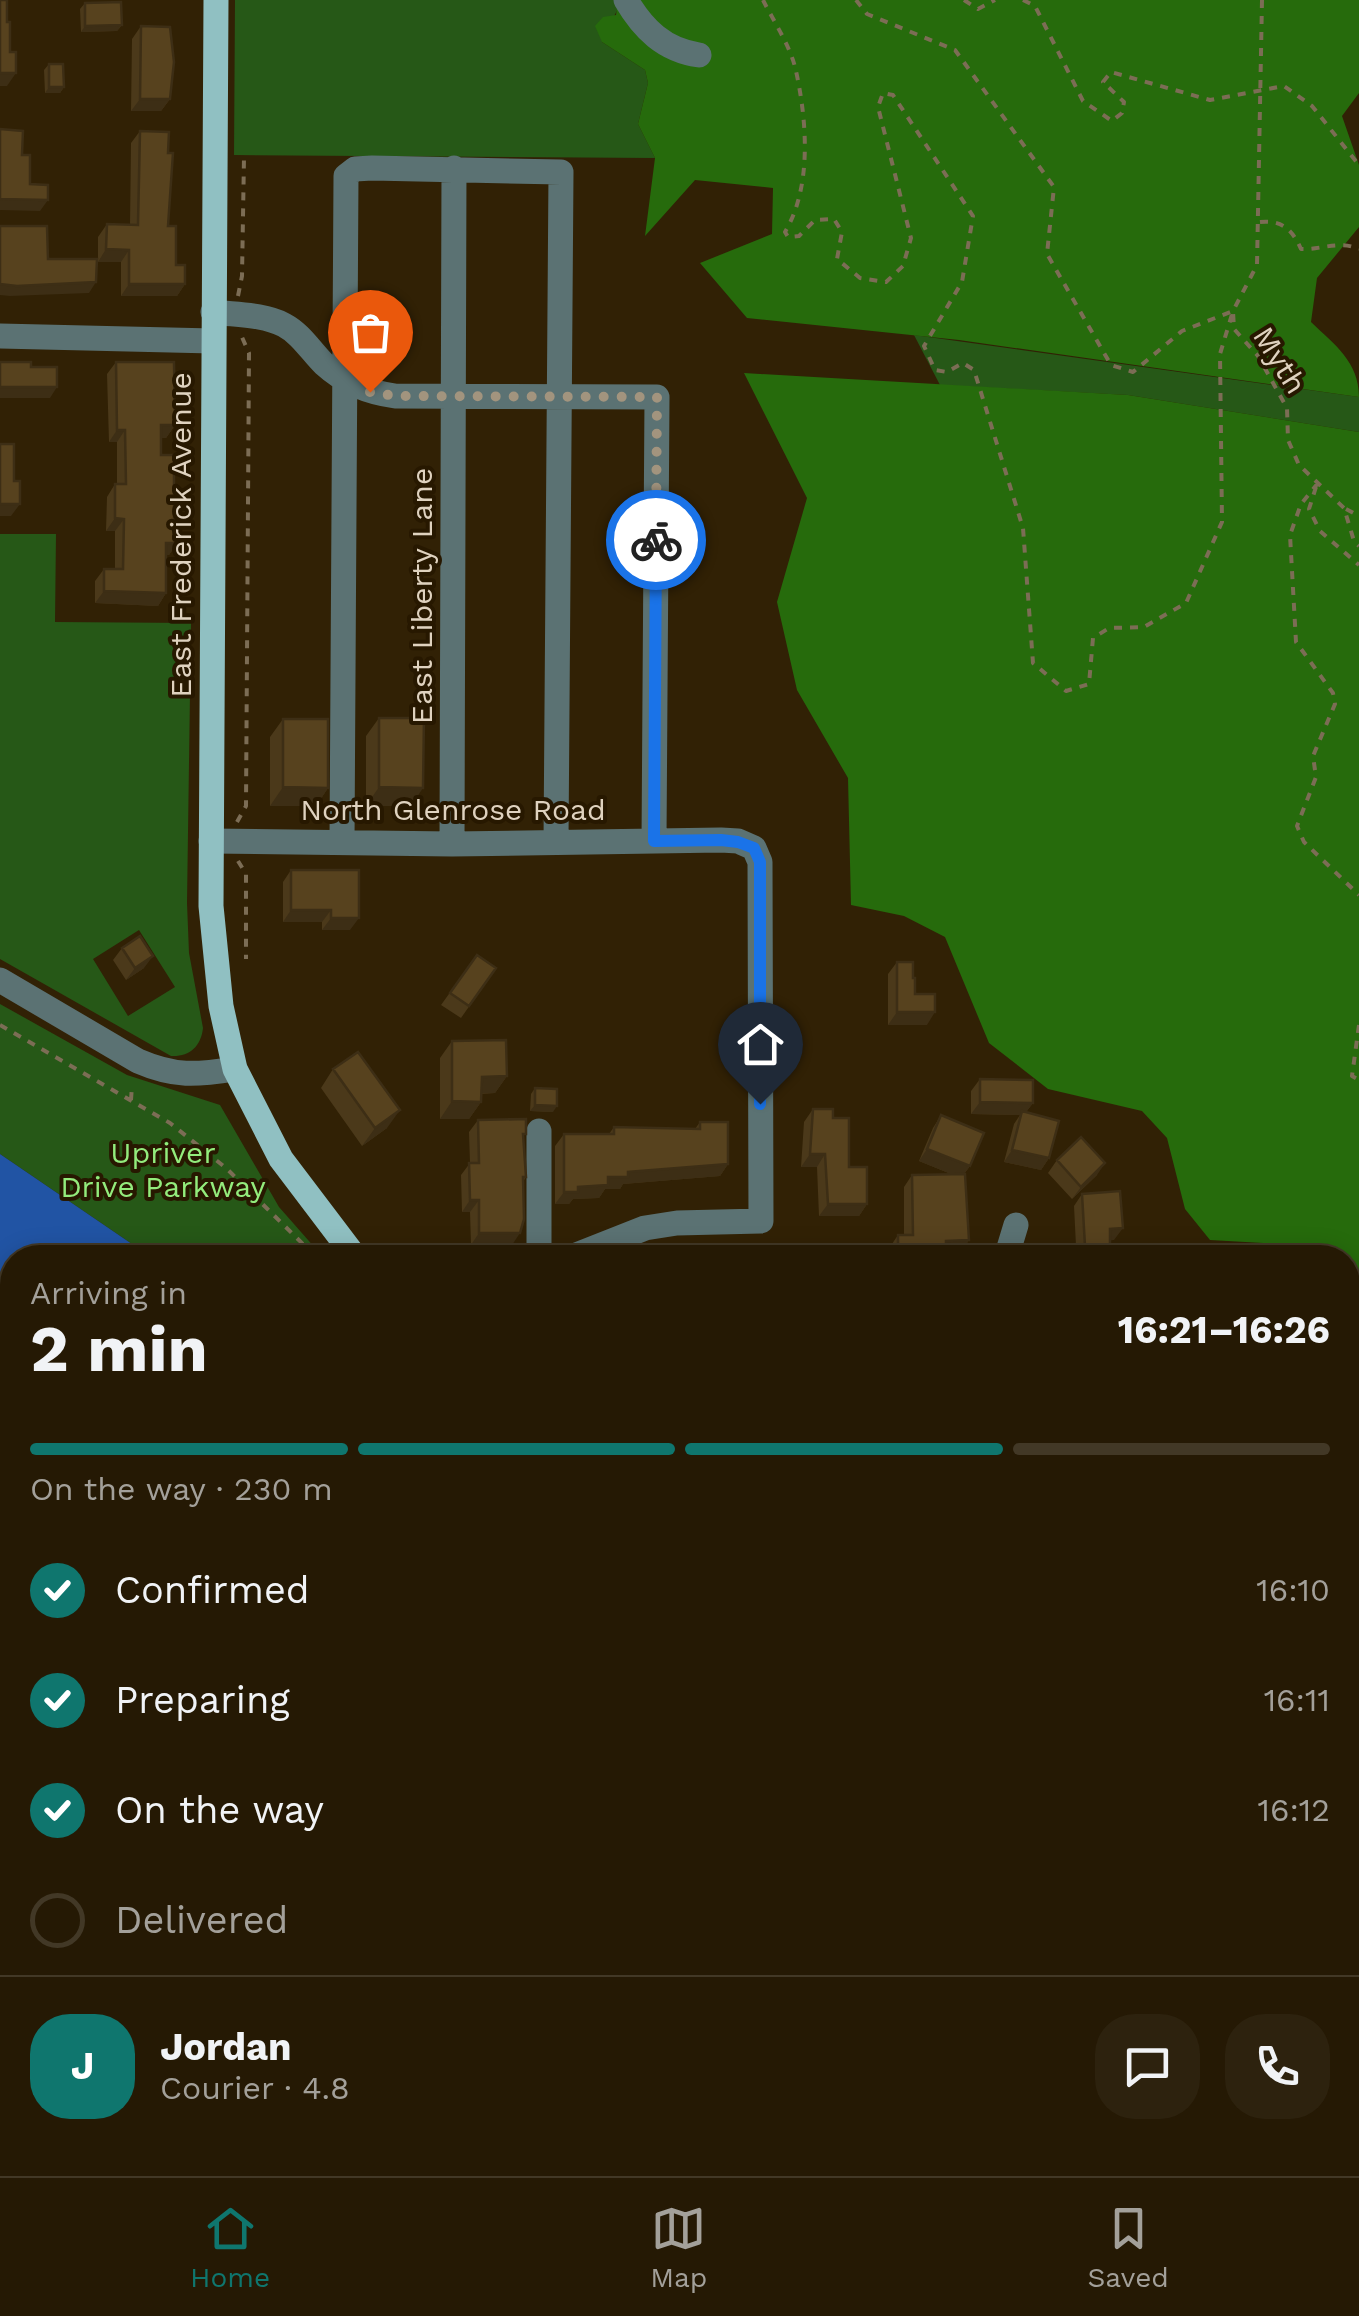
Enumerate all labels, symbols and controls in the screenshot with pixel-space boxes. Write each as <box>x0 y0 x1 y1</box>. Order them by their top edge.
pin <box>328 290 413 393</box>
icon: bag <box>343 305 398 360</box>
street label: Myth <box>1246 320 1314 400</box>
street label: East Frederick Avenue <box>163 372 198 698</box>
street label: East Liberty Lane <box>404 468 439 724</box>
courier <box>606 490 706 590</box>
icon: bike <box>629 513 684 568</box>
street label: North Glenrose Road <box>300 792 606 827</box>
pin <box>718 1002 803 1105</box>
icon: home <box>733 1017 788 1072</box>
park label: Upriver Drive Parkway <box>60 1135 266 1204</box>
text: Arriving in <box>30 1274 187 1312</box>
text: 16:21–16:26 <box>1118 1308 1330 1352</box>
text: 2 min <box>30 1311 208 1387</box>
text: On the way · 230 m <box>30 1470 333 1508</box>
icon: check <box>30 1563 85 1618</box>
text: Confirmed <box>115 1568 310 1612</box>
text: 16:10 <box>1256 1571 1330 1609</box>
icon: check <box>30 1673 85 1728</box>
text: Preparing <box>115 1678 290 1722</box>
text: 16:11 <box>1264 1681 1330 1719</box>
icon: check <box>30 1783 85 1838</box>
text: On the way <box>115 1788 324 1832</box>
text: 16:12 <box>1257 1791 1330 1829</box>
text: Delivered <box>115 1898 288 1942</box>
button: chat <box>1095 2014 1200 2119</box>
button: phone <box>1225 2014 1330 2119</box>
text: Jordan <box>160 2025 292 2069</box>
text: J <box>71 2044 94 2088</box>
text: Courier · 4.8 <box>160 2069 350 2107</box>
tab: Home <box>190 2201 270 2294</box>
tab: Map <box>650 2201 707 2294</box>
tab: Saved <box>1088 2201 1169 2294</box>

